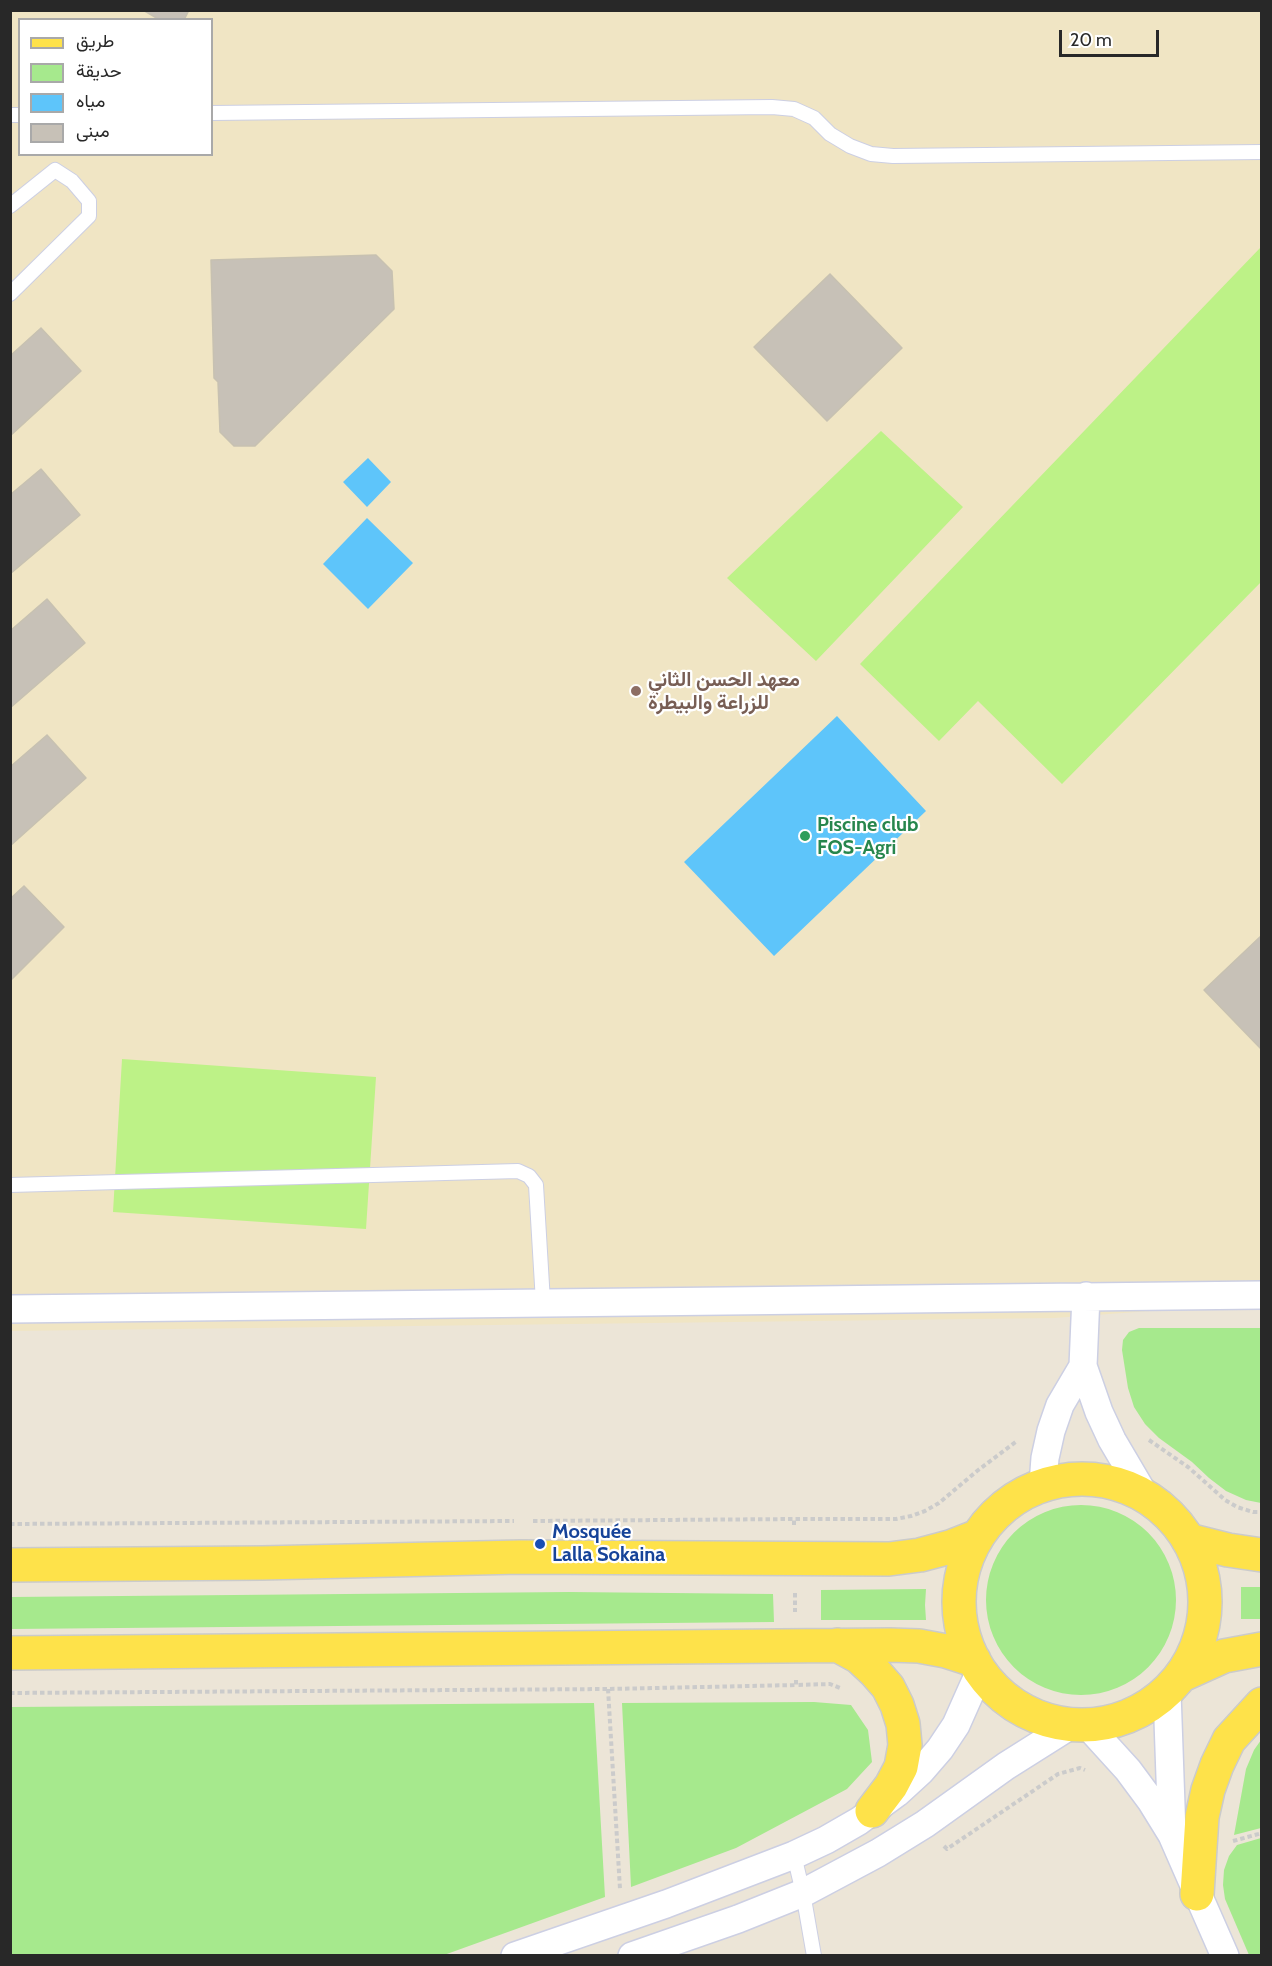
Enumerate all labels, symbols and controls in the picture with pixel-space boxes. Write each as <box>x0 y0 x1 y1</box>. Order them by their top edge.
legend <box>18 18 213 156</box>
scale bar <box>1062 18 1162 56</box>
text: 20 m <box>1070 29 1112 51</box>
text: طريق <box>76 30 114 52</box>
text: حديقة <box>76 60 122 82</box>
text: مياه <box>76 90 105 112</box>
text: مبنى <box>76 120 110 142</box>
place label: معهد الحسن الثاني للزراعة والبيطرة <box>648 668 800 715</box>
marker: معهد الحسن الثاني للزراعة والبيطرة <box>629 684 643 698</box>
place label: Piscine club FOS-Agri <box>817 813 919 860</box>
marker: Piscine club FOS-Agri <box>798 829 812 843</box>
place label: Mosquée Lalla Sokaina <box>552 1520 665 1567</box>
marker: Mosquée Lalla Sokaina <box>533 1537 547 1551</box>

